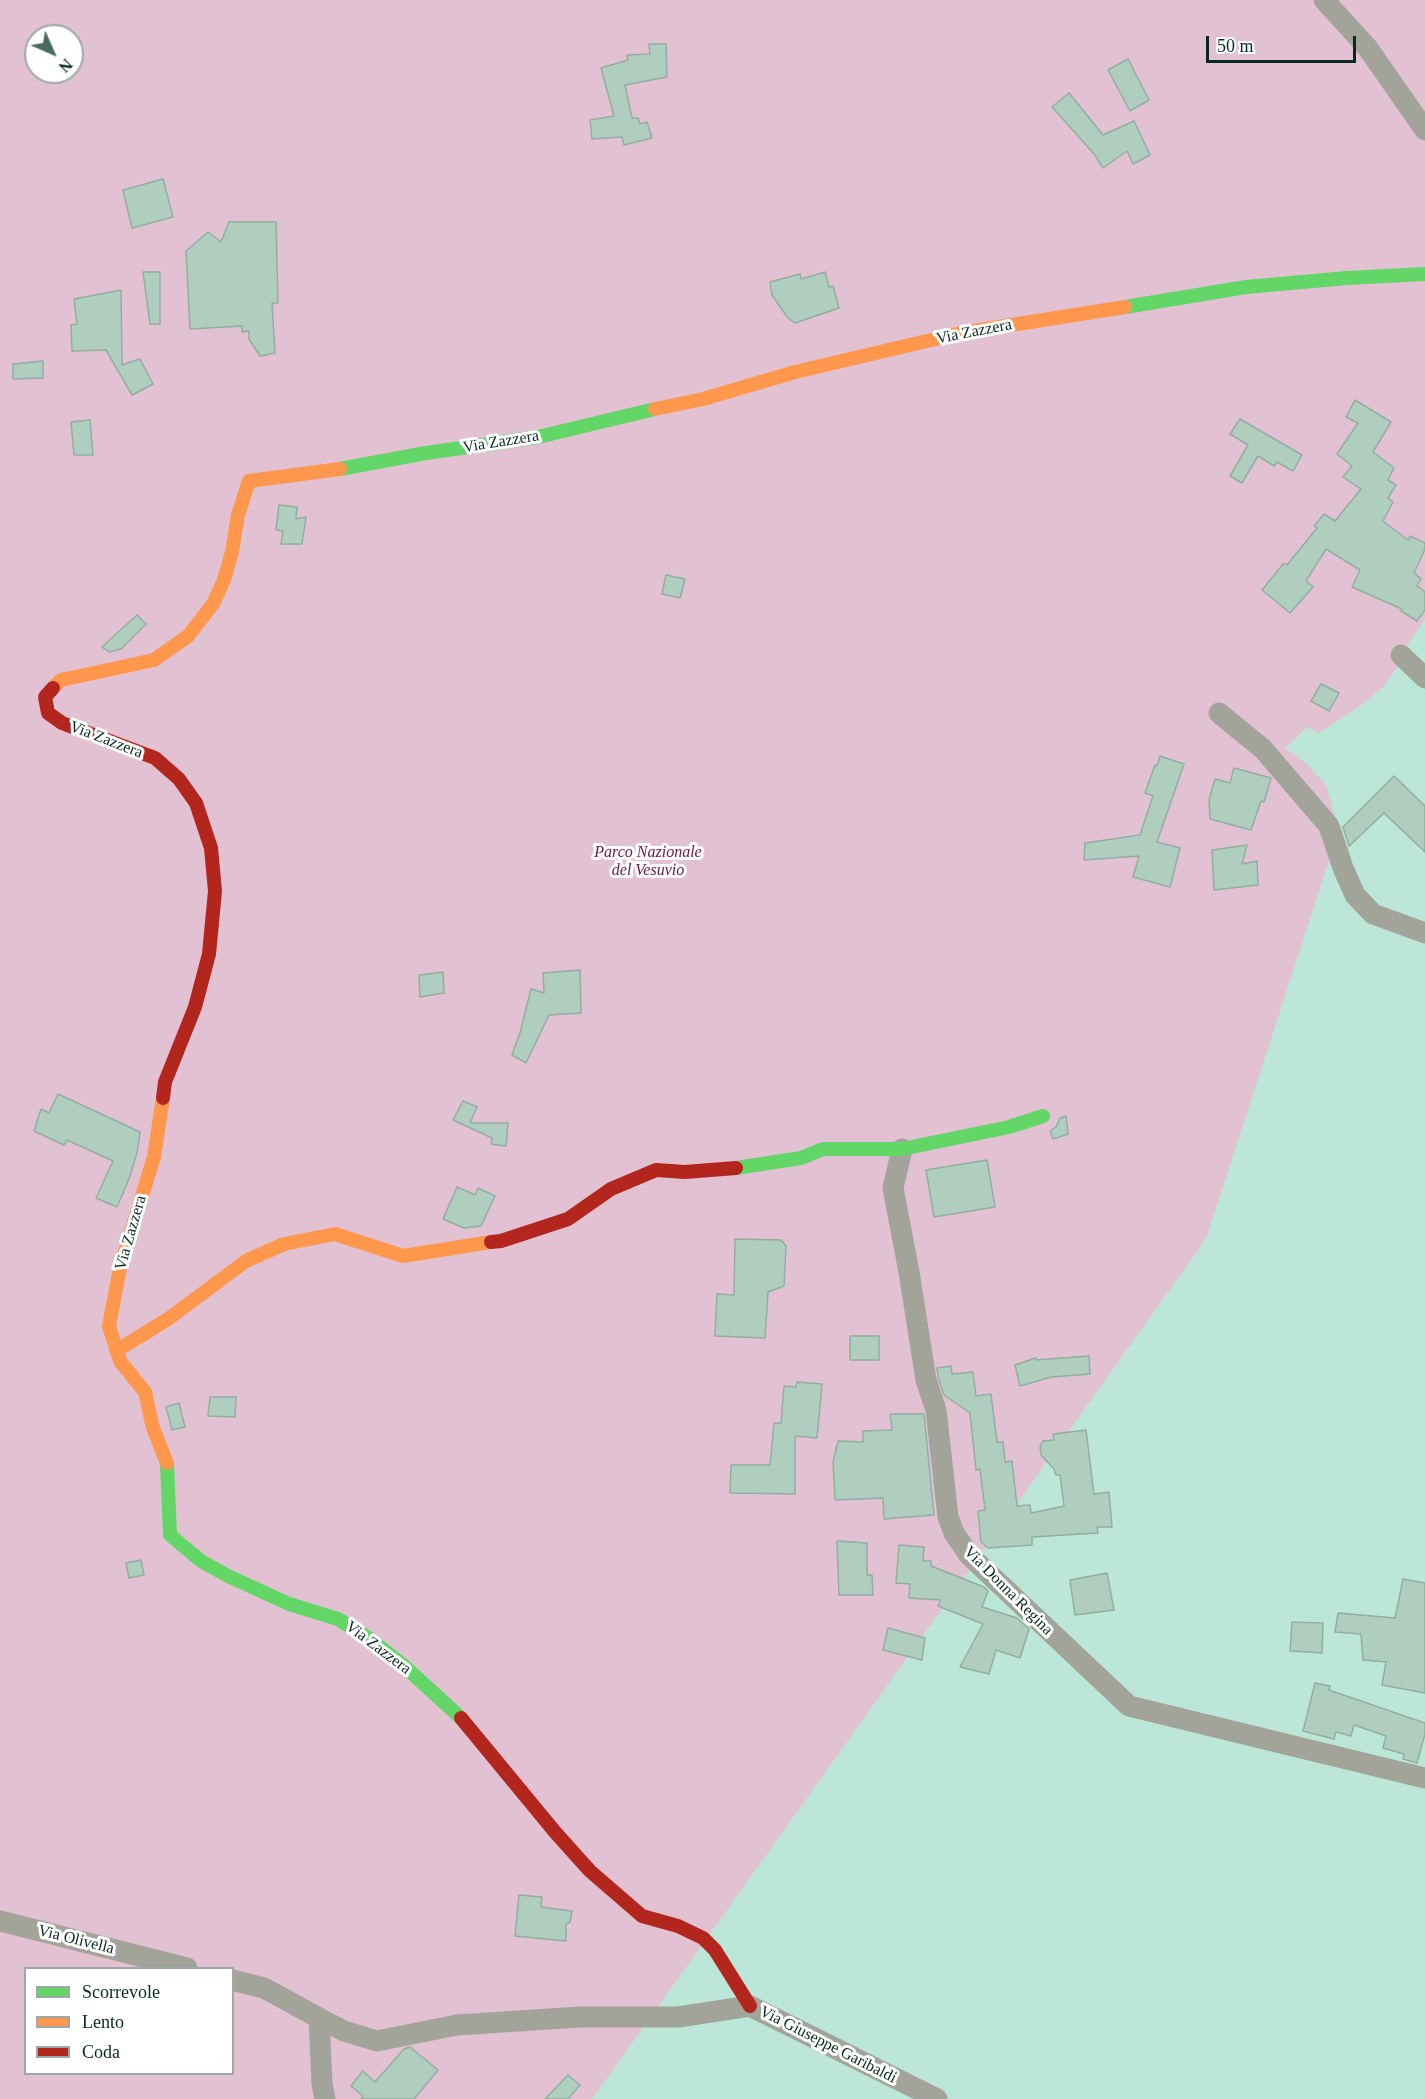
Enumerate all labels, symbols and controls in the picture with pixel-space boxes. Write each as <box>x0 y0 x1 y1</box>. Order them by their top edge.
north arrow <box>24 24 84 84</box>
scale bar <box>1209 24 1359 62</box>
text: 50 m <box>1217 36 1254 56</box>
text: N <box>56 56 76 76</box>
street label: Via Zazzera <box>934 315 1014 349</box>
street label: Via Zazzera <box>462 427 540 457</box>
street label: Via Zazzera <box>67 717 145 763</box>
park label: Parco Nazionale del Vesuvio <box>594 843 702 881</box>
street label: Via Zazzera <box>111 1193 151 1273</box>
street label: Via Donna Regina <box>959 1542 1057 1640</box>
street label: Via Zazzera <box>342 1617 414 1679</box>
street label: Via Olivella <box>36 1921 116 1959</box>
legend <box>24 1967 234 2075</box>
text: Scorrevole <box>82 1982 160 2002</box>
street label: Via Giuseppe Garibaldi <box>756 2002 900 2088</box>
text: Lento <box>82 2012 124 2032</box>
text: Coda <box>82 2042 120 2062</box>

